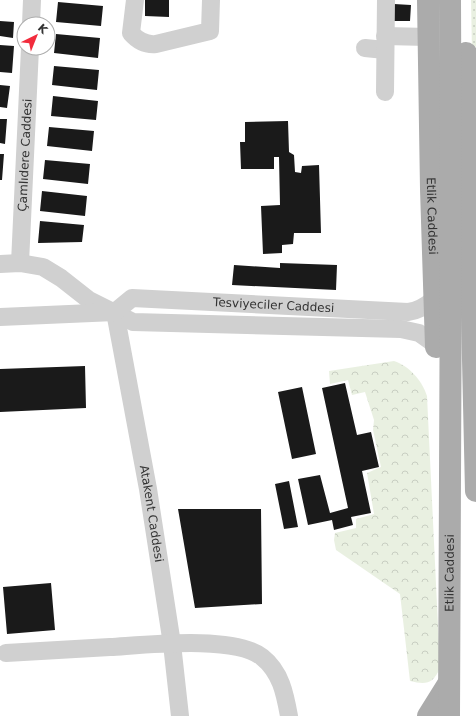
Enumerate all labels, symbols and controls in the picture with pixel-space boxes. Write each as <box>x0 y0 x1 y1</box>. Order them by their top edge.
north arrow <box>16 16 56 56</box>
text: K <box>35 21 50 37</box>
street label: Çamlıdere Caddesi <box>15 98 35 212</box>
street label: Etlik Caddesi <box>424 177 440 255</box>
street label: Tesviyeciler Caddesi <box>212 295 335 315</box>
street label: Atakent Caddesi <box>137 464 166 563</box>
street label: Etlik Caddesi <box>442 534 457 612</box>

